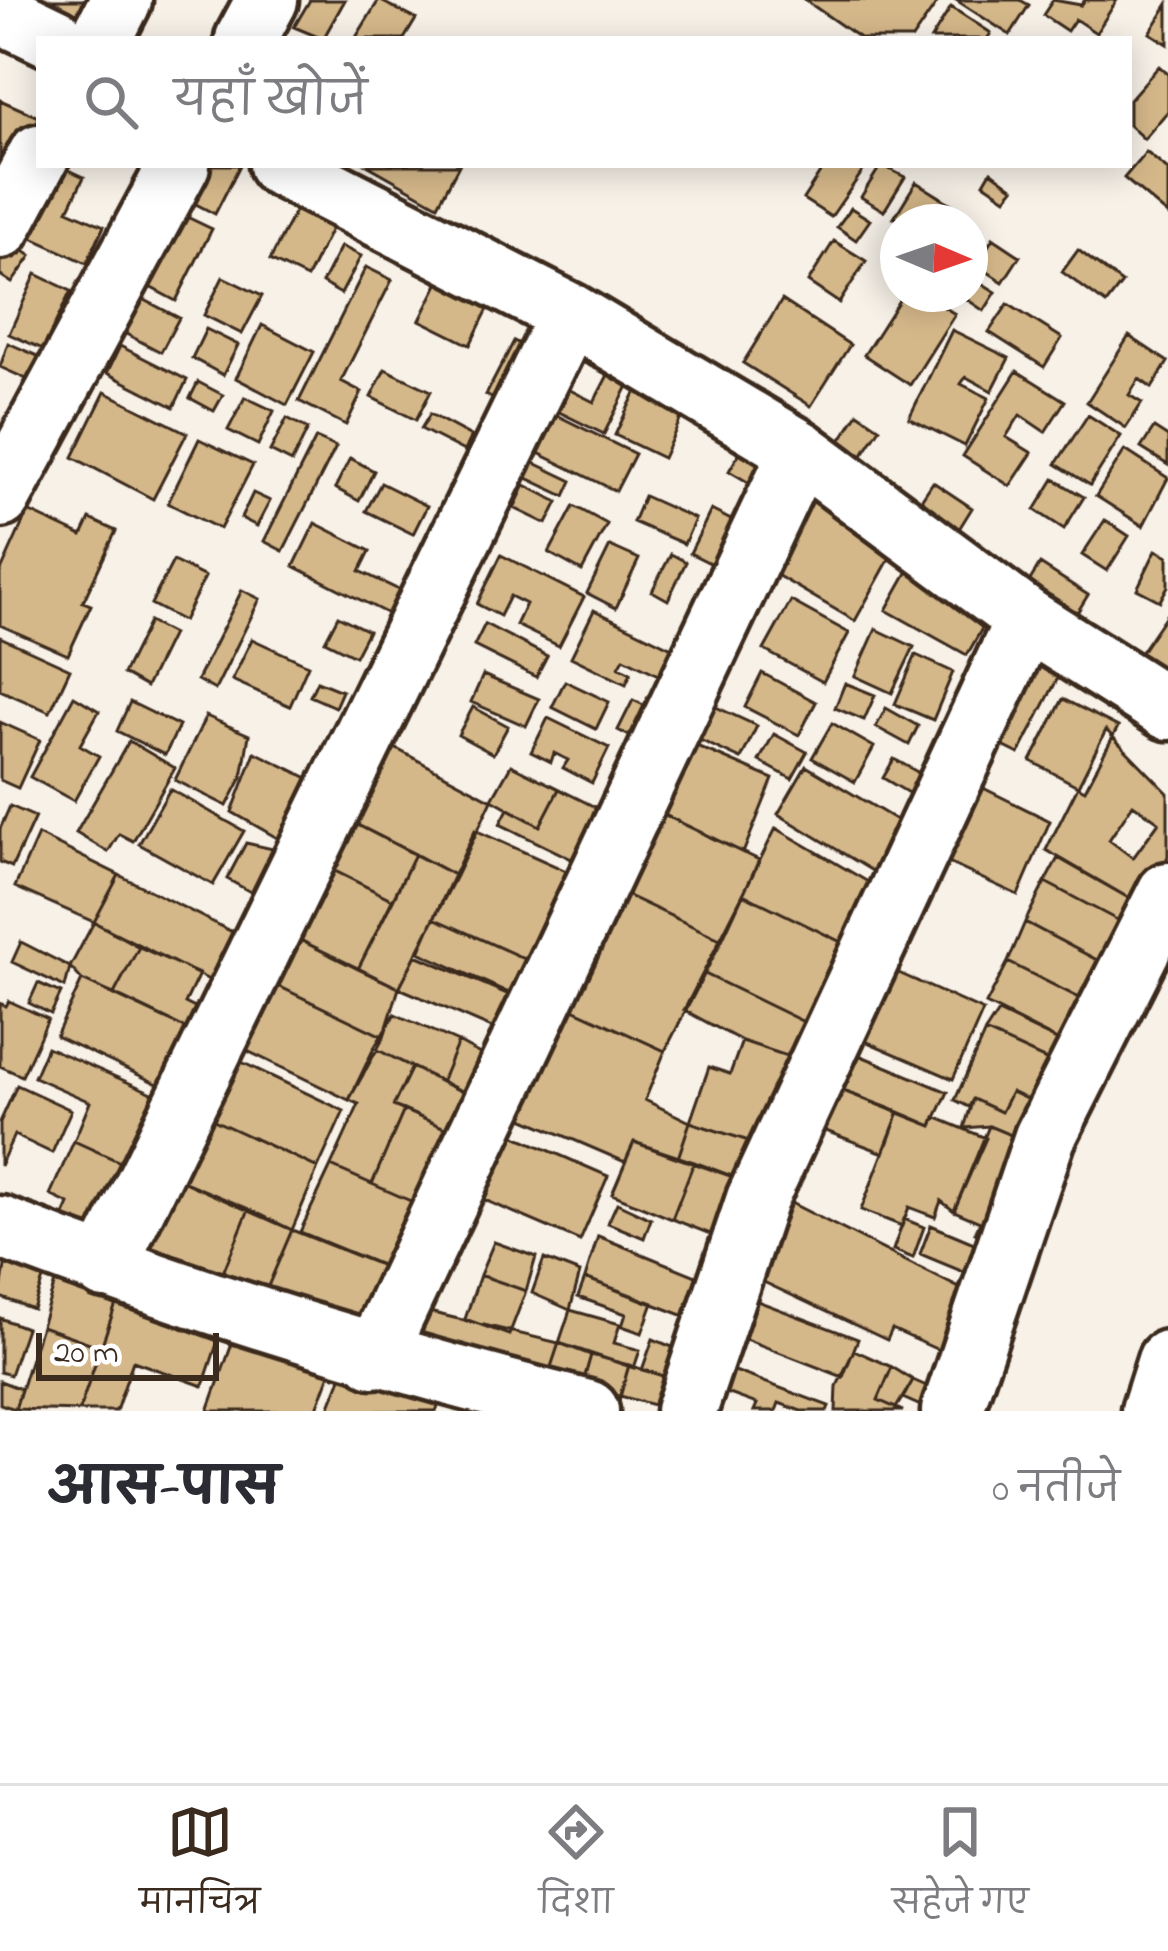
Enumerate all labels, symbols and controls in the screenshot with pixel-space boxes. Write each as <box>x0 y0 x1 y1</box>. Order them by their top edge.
search box <box>36 36 1132 168</box>
icon: search <box>78 69 144 135</box>
text: यहाँ खोजें <box>174 70 367 136</box>
north arrow <box>880 204 988 312</box>
scale bar <box>36 1327 219 1380</box>
text: 20 m <box>54 1330 119 1378</box>
text: आस-पास <box>48 1453 280 1528</box>
text: 0 नतीजे <box>992 1462 1120 1519</box>
tab: मानचित्र <box>139 1799 260 1938</box>
tab: दिशा <box>539 1799 614 1938</box>
tab: सहेजे गए <box>892 1799 1029 1938</box>

